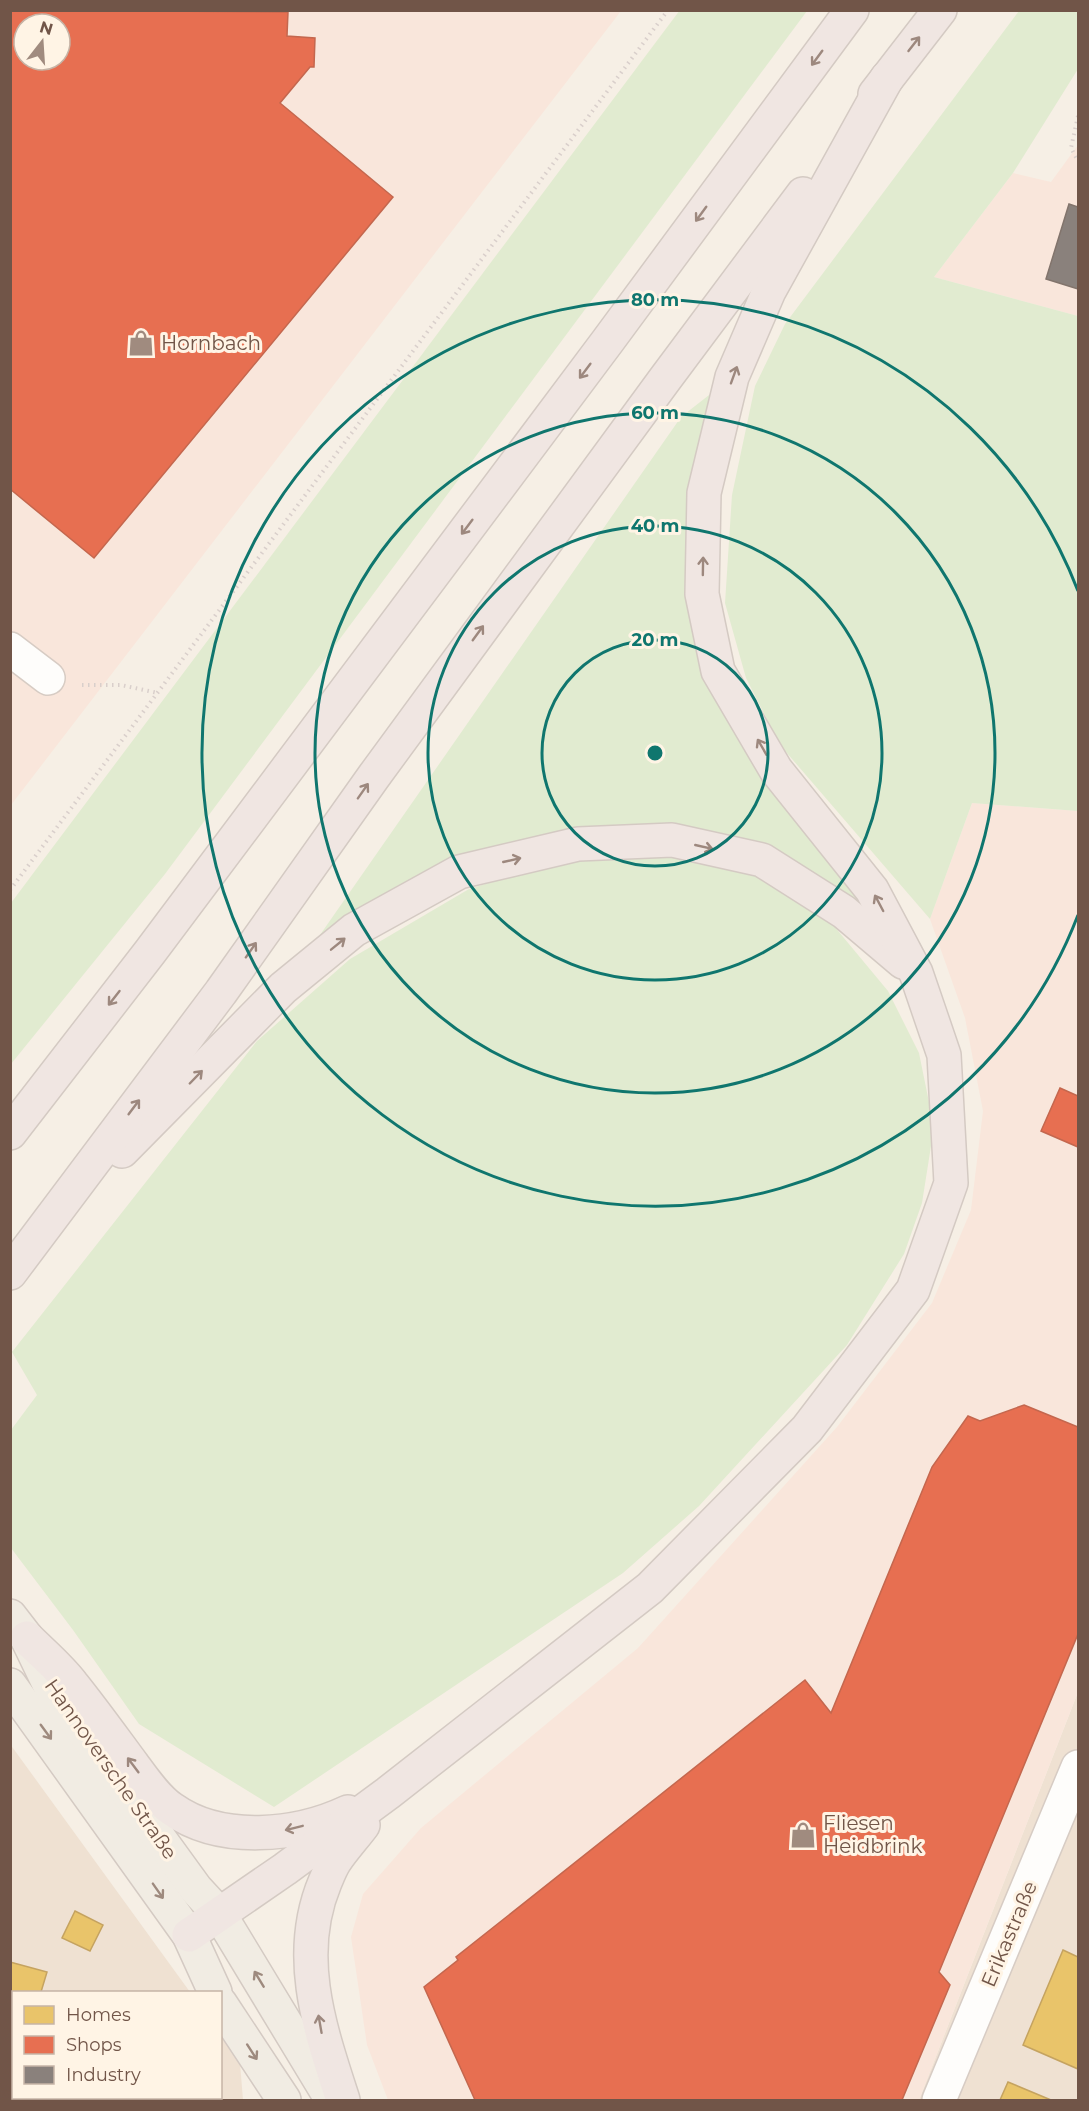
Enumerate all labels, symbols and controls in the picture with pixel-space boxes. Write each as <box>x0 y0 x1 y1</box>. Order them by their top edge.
north arrow <box>12 12 72 72</box>
text: N <box>37 17 55 39</box>
one-way arrow <box>907 36 920 52</box>
one-way arrow <box>811 49 823 65</box>
one-way arrow <box>695 206 707 222</box>
text: 80 m <box>631 289 679 311</box>
shop icon: Hornbach <box>126 328 156 358</box>
place label: Hornbach <box>161 331 261 355</box>
one-way arrow <box>579 362 591 378</box>
one-way arrow <box>730 366 741 384</box>
text: 60 m <box>631 402 679 424</box>
text: 40 m <box>631 515 679 537</box>
one-way arrow <box>461 518 474 534</box>
one-way arrow <box>697 556 708 576</box>
one-way arrow <box>472 626 484 642</box>
text: 20 m <box>632 629 678 651</box>
one-way arrow <box>756 739 768 756</box>
centre of rings <box>645 743 665 763</box>
one-way arrow <box>357 783 369 799</box>
one-way arrow <box>694 842 713 854</box>
one-way arrow <box>502 853 521 865</box>
one-way arrow <box>873 895 885 912</box>
one-way arrow <box>330 937 346 950</box>
one-way arrow <box>245 942 257 959</box>
one-way arrow <box>108 990 120 1006</box>
one-way arrow <box>189 1069 203 1084</box>
one-way arrow <box>128 1099 141 1115</box>
street label: Hannoversche Straße <box>40 1674 182 1864</box>
one-way arrow <box>40 1724 52 1740</box>
one-way arrow <box>127 1758 139 1774</box>
place label: Fliesen Heidbrink <box>823 1811 923 1858</box>
shop icon: Fliesen Heidbrink <box>788 1820 818 1850</box>
one-way arrow <box>285 1822 304 1834</box>
street label: Erikastraße <box>976 1878 1042 1990</box>
one-way arrow <box>152 1883 164 1899</box>
one-way arrow <box>252 1971 264 1988</box>
legend <box>12 1991 222 2099</box>
text: Homes <box>66 2004 131 2026</box>
one-way arrow <box>314 2015 325 2035</box>
text: Shops <box>66 2034 122 2056</box>
one-way arrow <box>246 2043 258 2060</box>
text: Industry <box>66 2064 141 2086</box>

